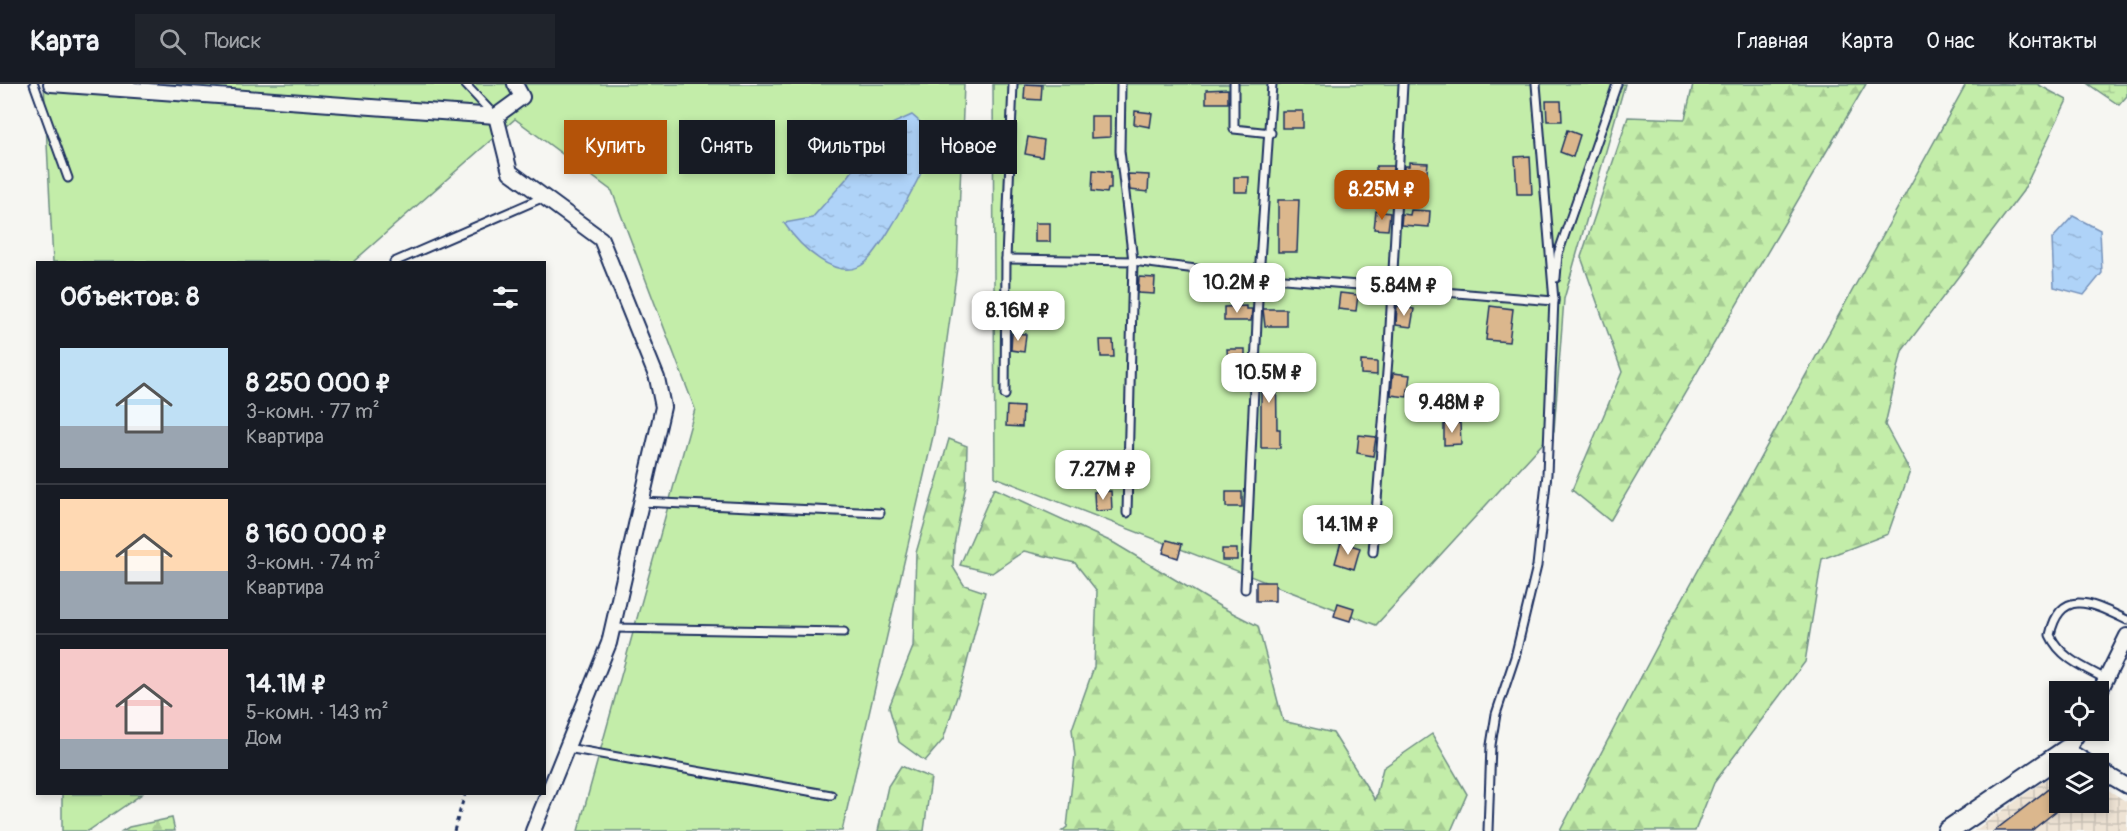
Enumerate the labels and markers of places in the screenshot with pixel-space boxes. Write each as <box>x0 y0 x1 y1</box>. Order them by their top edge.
pin: 8.25M ₽ <box>1327 170 1437 221</box>
pin: 10.2M ₽ <box>1182 263 1292 314</box>
pin: 5.84M ₽ <box>1349 266 1459 317</box>
pin: 8.16M ₽ <box>963 291 1073 342</box>
pin: 10.5M ₽ <box>1214 353 1324 404</box>
pin: 9.48M ₽ <box>1397 383 1507 434</box>
pin: 7.27M ₽ <box>1048 450 1158 501</box>
pin: 14.1M ₽ <box>1293 505 1403 556</box>

